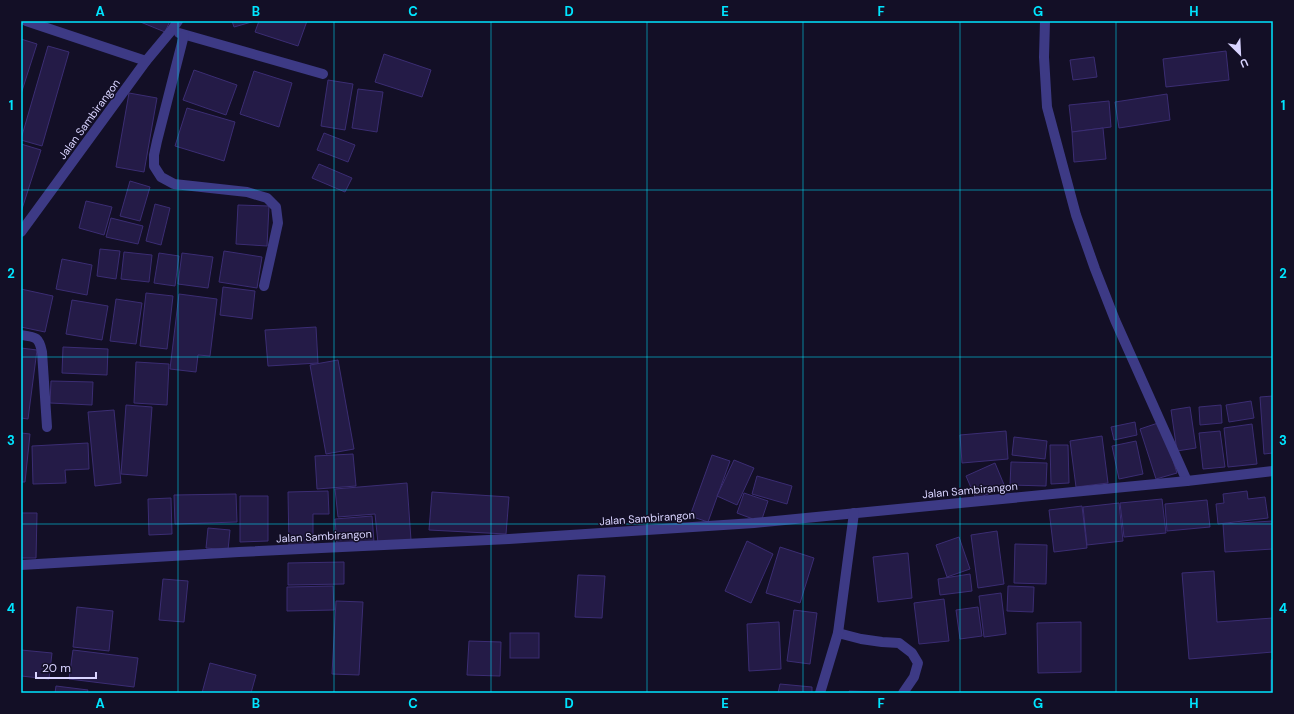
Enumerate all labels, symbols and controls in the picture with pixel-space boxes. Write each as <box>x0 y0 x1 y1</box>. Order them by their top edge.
text: A <box>95 3 105 20</box>
text: B <box>252 3 260 20</box>
text: C <box>408 3 418 20</box>
text: D <box>564 3 574 20</box>
text: E <box>721 3 729 20</box>
text: F <box>877 3 885 20</box>
text: G <box>1033 3 1043 20</box>
text: H <box>1189 3 1199 20</box>
north arrow <box>1220 34 1260 74</box>
text: U <box>1238 55 1250 71</box>
street label: Jalan Sambirangon <box>55 76 123 162</box>
text: 1 <box>9 97 13 114</box>
text: 1 <box>1281 97 1285 114</box>
text: 2 <box>7 265 15 282</box>
text: 2 <box>1279 265 1287 282</box>
text: 3 <box>7 432 15 449</box>
text: 3 <box>1279 432 1287 449</box>
street label: Jalan Sambirangon <box>922 479 1018 501</box>
street label: Jalan Sambirangon <box>599 508 695 528</box>
street label: Jalan Sambirangon <box>276 526 372 546</box>
text: 4 <box>7 600 15 617</box>
text: 4 <box>1279 600 1287 617</box>
scale bar <box>36 654 96 680</box>
text: 20 m <box>42 660 71 676</box>
text: A <box>95 695 105 712</box>
text: B <box>252 695 260 712</box>
text: C <box>408 695 418 712</box>
text: D <box>564 695 574 712</box>
text: E <box>721 695 729 712</box>
text: F <box>877 695 885 712</box>
text: G <box>1033 695 1043 712</box>
text: H <box>1189 695 1199 712</box>

